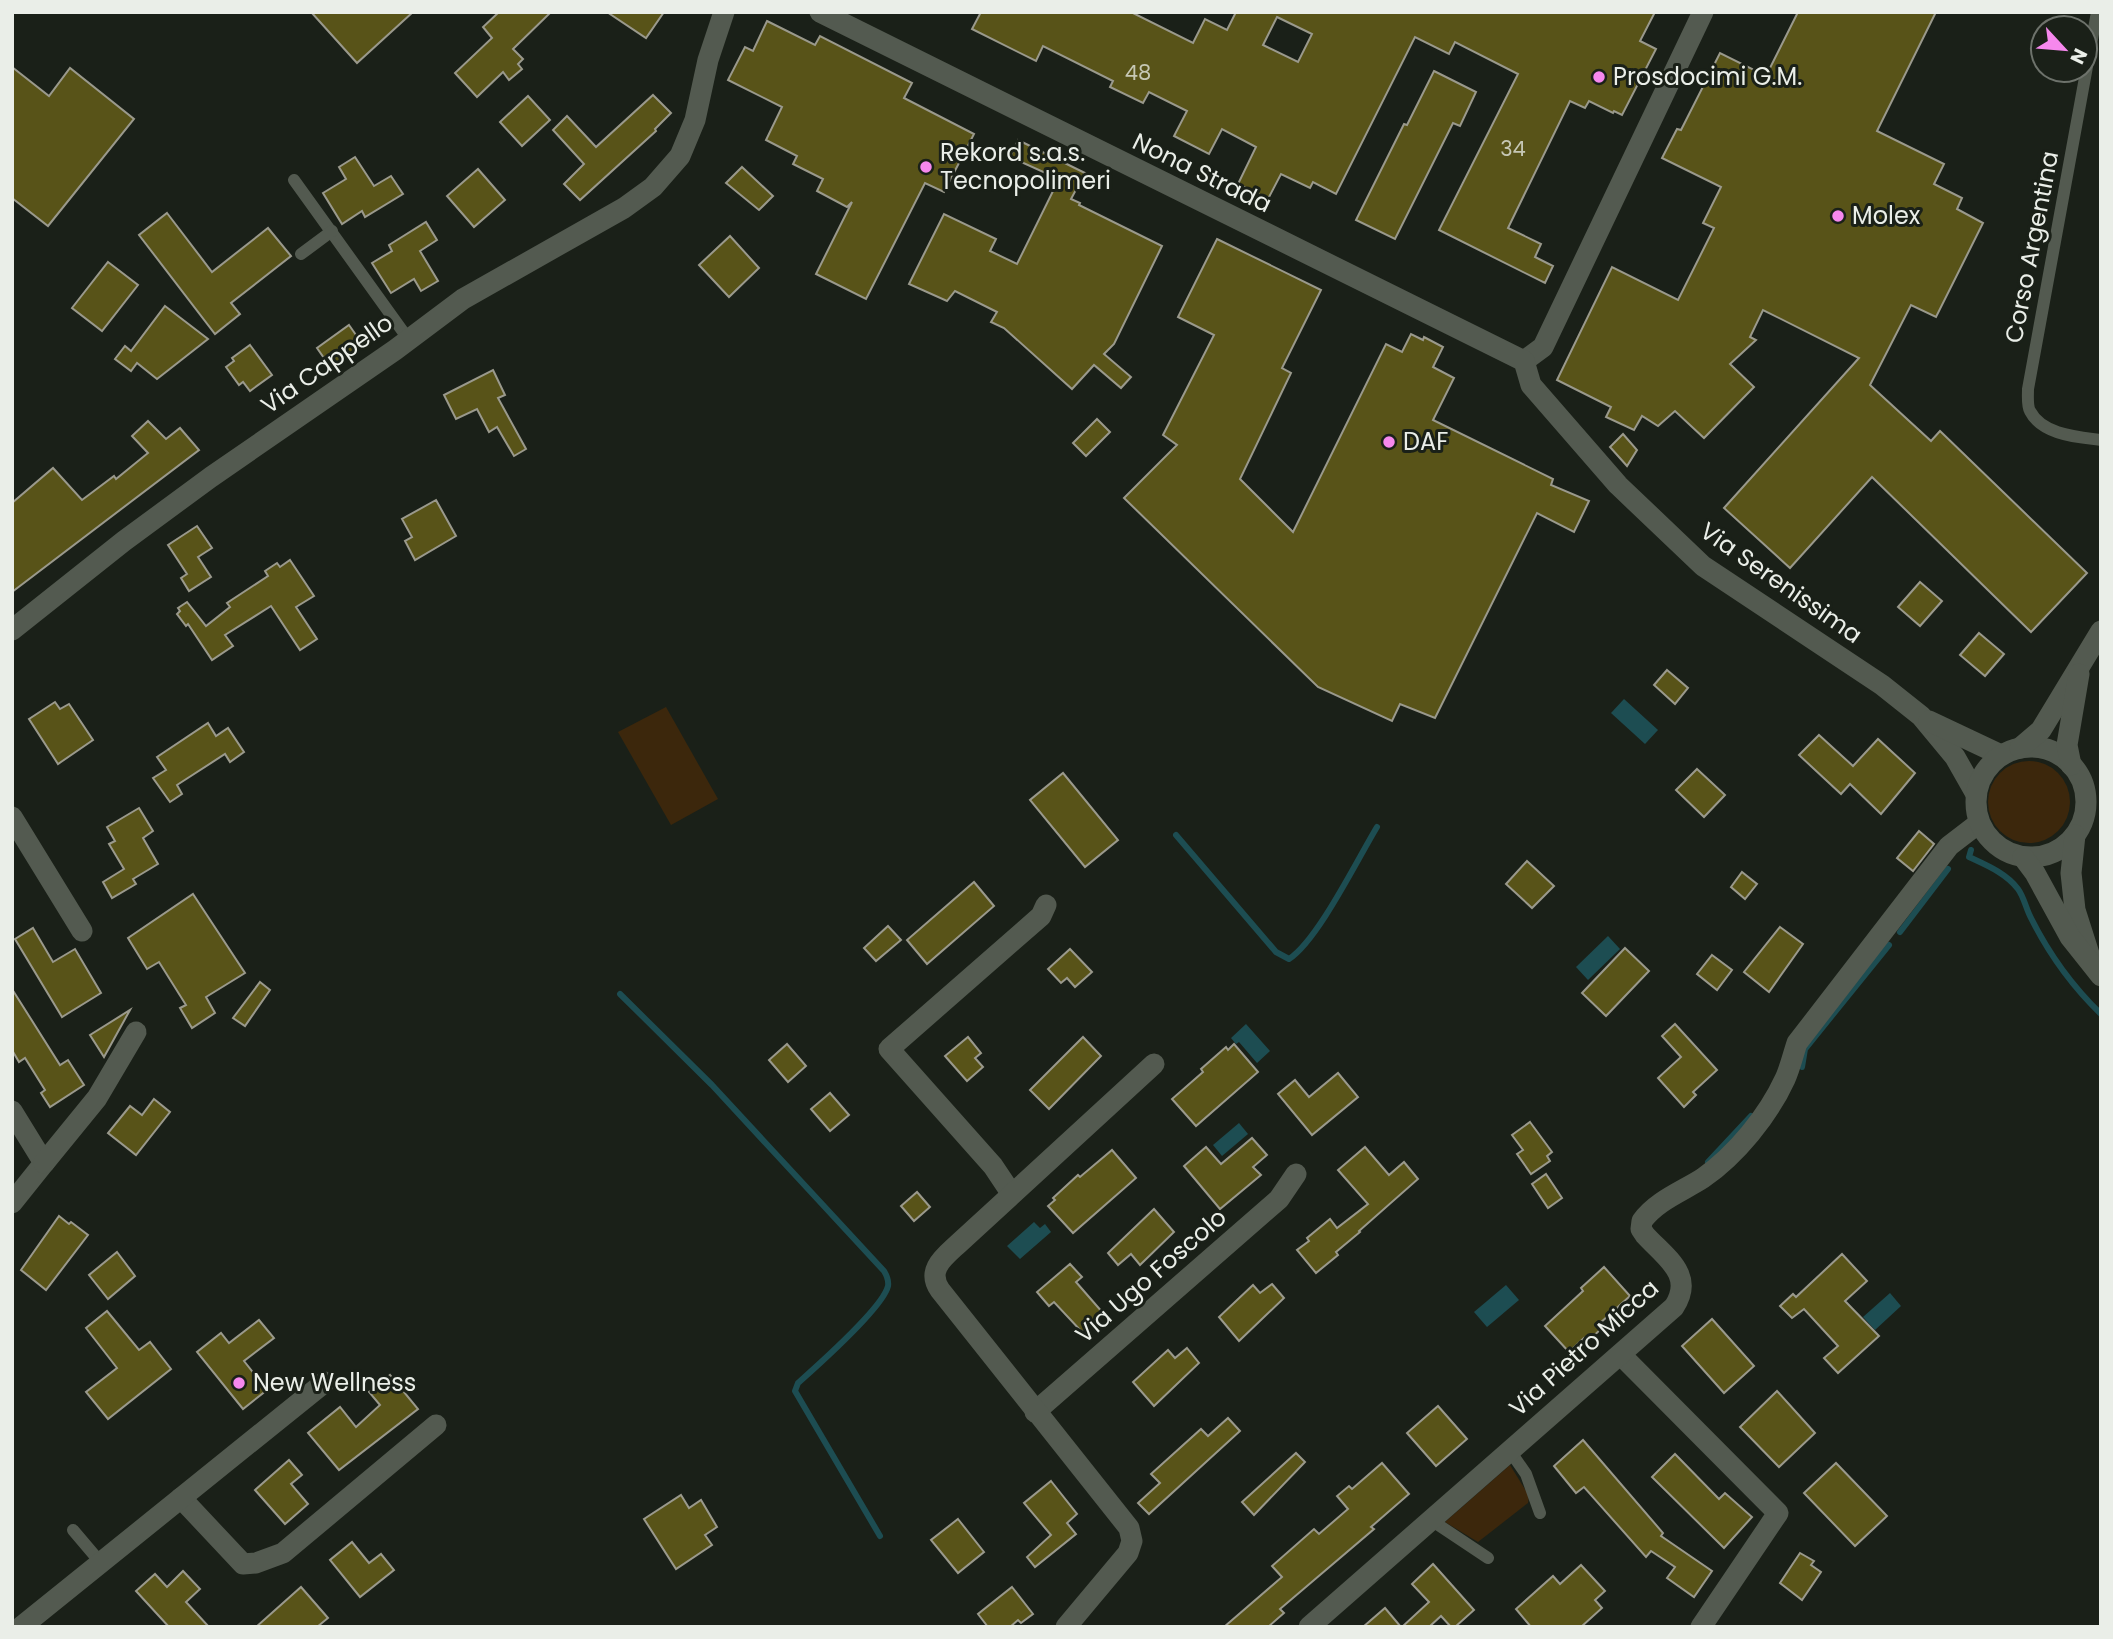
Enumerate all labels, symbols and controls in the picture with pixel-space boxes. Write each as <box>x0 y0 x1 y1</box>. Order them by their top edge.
north arrow <box>2029 14 2099 84</box>
text: N <box>2064 44 2094 69</box>
house number: 48 <box>1125 58 1151 87</box>
place label: Prosdocimi G.M. <box>1613 60 1802 93</box>
marker: Prosdocimi G.M. <box>1591 69 1607 85</box>
street label: Nona Strada <box>1127 125 1277 220</box>
house number: 34 <box>1500 134 1526 163</box>
place label: Rekord s.a.s. Tecnopolimeri <box>940 136 1111 197</box>
street label: Corso Argentina <box>1997 148 2066 346</box>
marker: Rekord s.a.s. Tecnopolimeri <box>918 159 934 175</box>
place label: Molex <box>1852 199 1921 232</box>
marker: Molex <box>1830 208 1846 224</box>
street label: Via Cappello <box>254 306 399 421</box>
place label: DAF <box>1403 425 1448 458</box>
marker: DAF <box>1381 434 1397 450</box>
street label: Via Serenissima <box>1694 514 1869 651</box>
street label: Via Ugo Foscolo <box>1068 1201 1233 1350</box>
street label: Via Pietro Micca <box>1502 1272 1666 1424</box>
place label: New Wellness <box>253 1366 416 1399</box>
marker: New Wellness <box>231 1375 247 1391</box>

